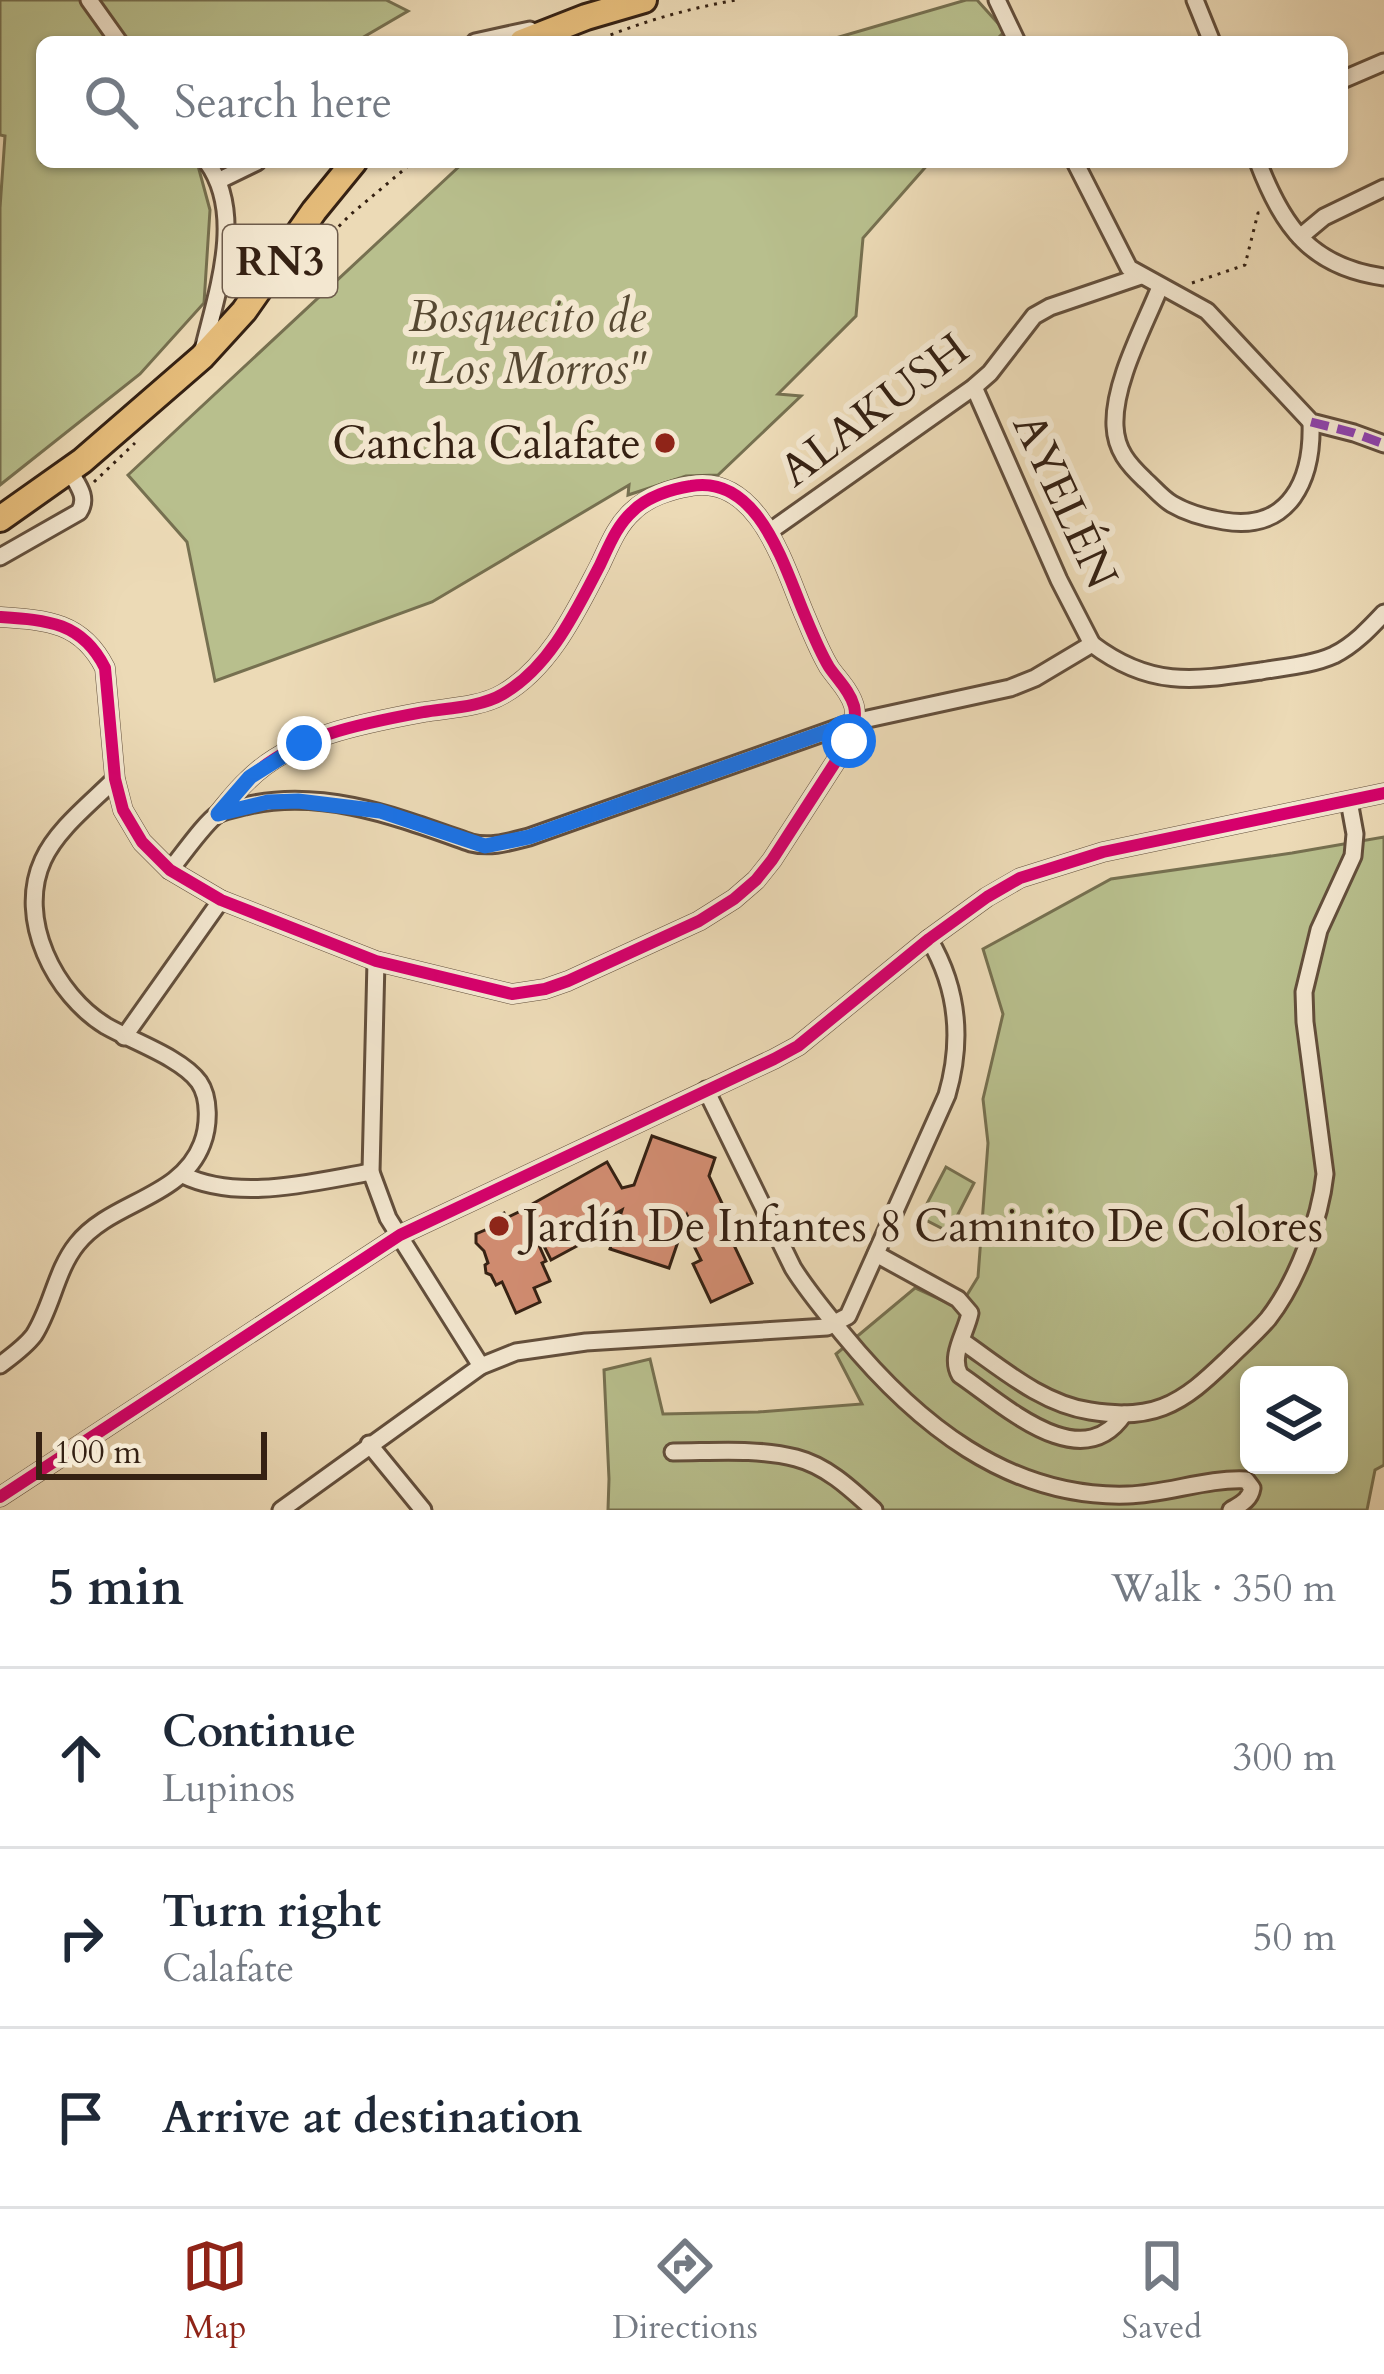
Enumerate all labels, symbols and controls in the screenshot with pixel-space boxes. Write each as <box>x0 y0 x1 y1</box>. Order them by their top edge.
search box <box>36 36 1348 168</box>
icon: search <box>78 69 144 135</box>
text: Search here <box>174 72 392 133</box>
road number: RN3 <box>223 225 337 297</box>
park label: Bosquecito de "Los Morros" <box>407 286 647 399</box>
street label: ALAKUSH <box>767 319 981 501</box>
street label: AYELÉN <box>998 403 1132 599</box>
place label: Cancha Calafate <box>332 413 641 474</box>
marker: Cancha Calafate <box>652 430 678 456</box>
route start <box>822 714 876 768</box>
route end <box>277 716 331 770</box>
place label: Jardín De Infantes 8 Caminito De Colores <box>517 1196 1323 1257</box>
marker: Jardín De Infantes 8 Caminito De Colores <box>486 1213 512 1239</box>
map controls <box>1240 1366 1348 1474</box>
button: layers <box>1240 1366 1348 1474</box>
scale bar <box>36 1426 267 1479</box>
text: 100 m <box>54 1430 141 1475</box>
text: 5 min <box>48 1553 184 1623</box>
text: Walk · 350 m <box>1111 1562 1336 1615</box>
text: Continue <box>162 1701 356 1762</box>
icon: ahead <box>48 1725 114 1791</box>
text: 300 m <box>1233 1731 1336 1784</box>
text: Lupinos <box>162 1762 295 1815</box>
text: Turn right <box>162 1881 381 1942</box>
icon: right <box>48 1905 114 1971</box>
text: 50 m <box>1253 1911 1336 1964</box>
text: Calafate <box>162 1942 294 1995</box>
icon: arrive <box>48 2085 114 2151</box>
text: Arrive at destination <box>162 2087 582 2148</box>
tab: Map <box>182 2233 248 2350</box>
tab: Directions <box>612 2233 758 2350</box>
tab: Saved <box>1122 2233 1202 2350</box>

